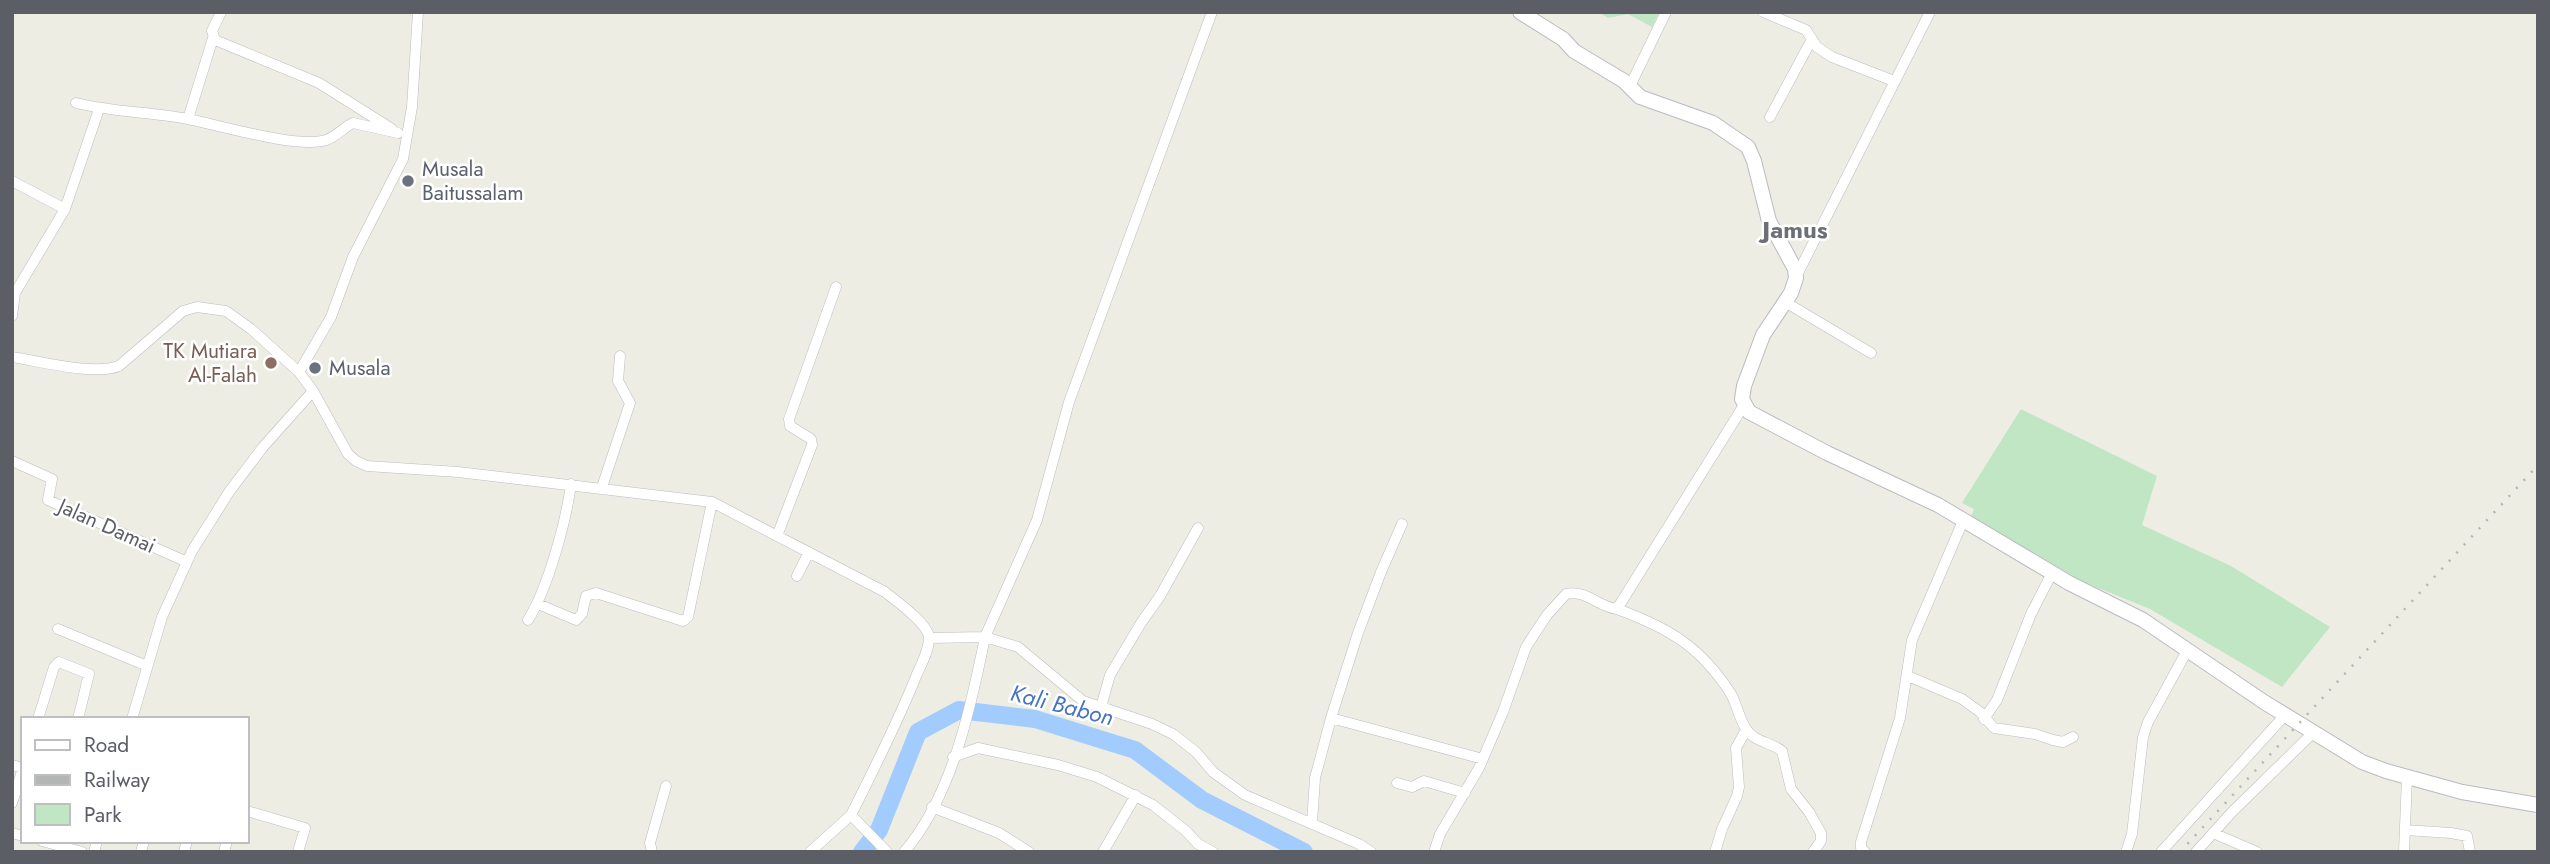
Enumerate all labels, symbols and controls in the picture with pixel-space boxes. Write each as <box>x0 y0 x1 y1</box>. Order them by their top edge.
place label: Musala Baitussalam <box>422 154 524 208</box>
marker: Musala Baitussalam <box>400 173 416 189</box>
district label: Jamus <box>1758 212 1828 247</box>
place label: TK Mutiara Al-Falah <box>163 336 257 390</box>
place label: Musala <box>329 353 391 383</box>
marker: TK Mutiara Al-Falah <box>263 355 279 371</box>
marker: Musala <box>307 360 323 376</box>
street label: Jalan Damai <box>51 490 160 561</box>
water label: Kali Babon <box>1007 676 1117 734</box>
legend <box>21 717 248 843</box>
text: Road <box>84 730 129 760</box>
text: Railway <box>84 765 150 795</box>
text: Park <box>84 800 122 830</box>

